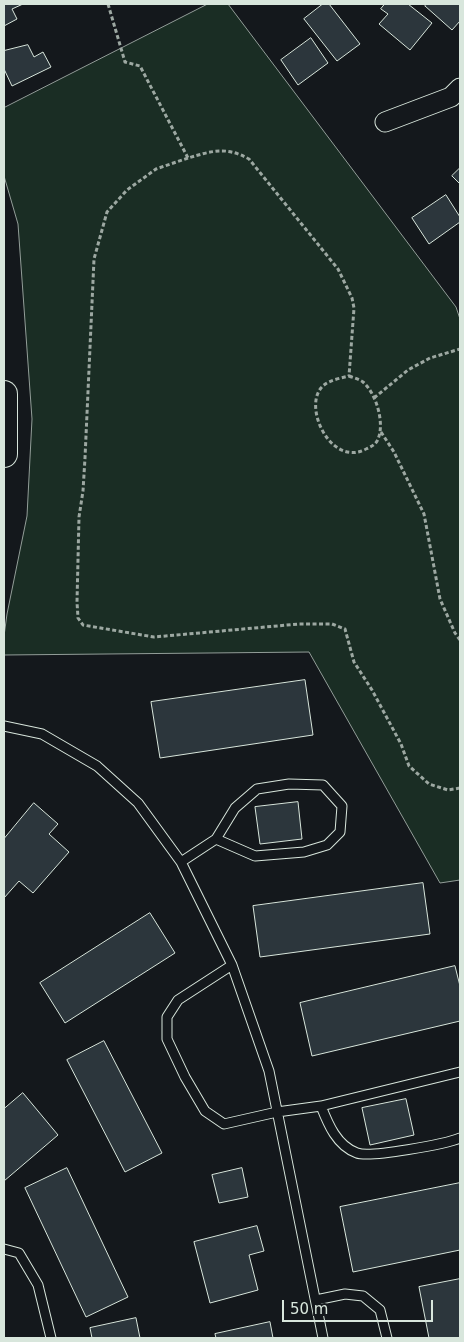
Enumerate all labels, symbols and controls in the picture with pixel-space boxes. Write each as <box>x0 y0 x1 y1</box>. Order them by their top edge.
scale bar <box>284 1290 435 1322</box>
text: 50 m <box>290 1300 328 1318</box>

